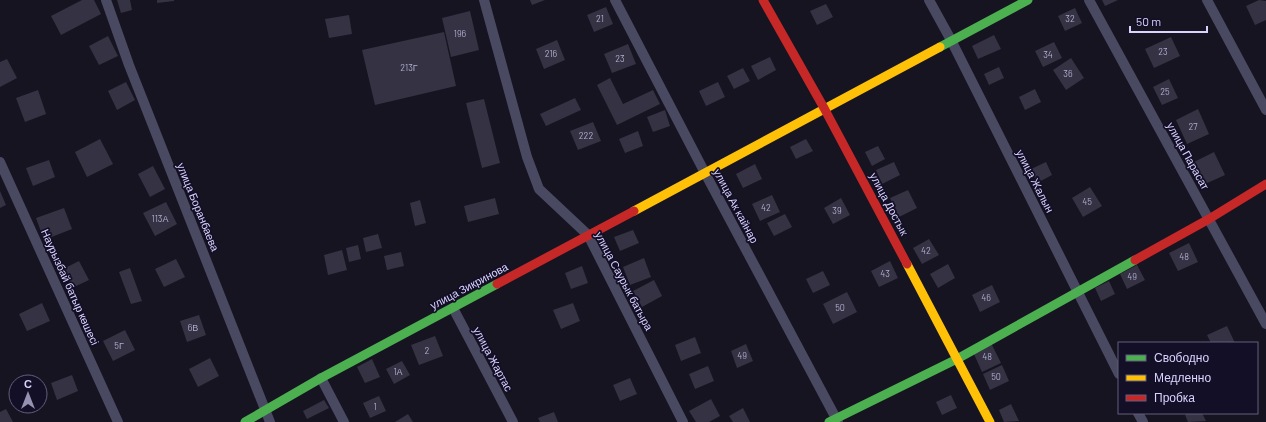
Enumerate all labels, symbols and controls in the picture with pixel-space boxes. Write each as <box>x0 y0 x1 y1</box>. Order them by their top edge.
scale bar <box>1130 8 1207 34</box>
house number: 21 <box>596 13 604 24</box>
house number: 32 <box>1065 13 1075 24</box>
text: 50 m <box>1136 14 1161 28</box>
house number: 196 <box>454 28 467 39</box>
house number: 23 <box>1158 46 1168 57</box>
house number: 216 <box>545 48 558 59</box>
house number: 34 <box>1043 49 1053 60</box>
house number: 23 <box>615 53 625 64</box>
house number: 213Г <box>400 62 418 73</box>
house number: 36 <box>1063 68 1073 79</box>
house number: 25 <box>1160 86 1170 97</box>
street label: улица Парасат <box>1165 120 1212 192</box>
house number: 27 <box>1188 121 1198 132</box>
house number: 222 <box>579 130 593 141</box>
street label: улица Жалын <box>1014 147 1057 215</box>
street label: улица Боранбаева <box>175 161 222 254</box>
street label: улица Ак кайнар <box>711 166 762 245</box>
street label: улица Достык <box>867 170 912 238</box>
house number: 45 <box>1082 196 1092 207</box>
house number: 42 <box>761 202 771 213</box>
house number: 39 <box>832 205 842 216</box>
house number: 113А <box>152 213 168 224</box>
street label: Наурызбай батыр көшесі <box>39 227 102 347</box>
street label: улица Саурык батыра <box>593 229 656 333</box>
house number: 42 <box>921 245 931 256</box>
house number: 48 <box>1179 251 1189 262</box>
street label: улица Зикринова <box>428 259 511 312</box>
house number: 43 <box>880 268 890 279</box>
house number: 49 <box>1127 271 1137 282</box>
house number: 46 <box>981 292 991 303</box>
house number: 50 <box>835 302 845 313</box>
house number: 6В <box>188 322 198 333</box>
street label: улица Жартас <box>471 324 516 394</box>
house number: 5Г <box>114 340 124 351</box>
legend <box>1118 342 1258 414</box>
house number: 2 <box>425 345 430 356</box>
house number: 49 <box>737 350 747 361</box>
text: Свободно <box>1154 350 1209 365</box>
house number: 48 <box>982 351 992 362</box>
house number: 1А <box>393 366 403 377</box>
text: Медленно <box>1154 370 1211 385</box>
house number: 50 <box>991 371 1001 382</box>
north arrow <box>8 374 48 414</box>
text: С <box>24 377 32 390</box>
text: Пробка <box>1154 390 1195 405</box>
house number: 1 <box>373 401 377 412</box>

